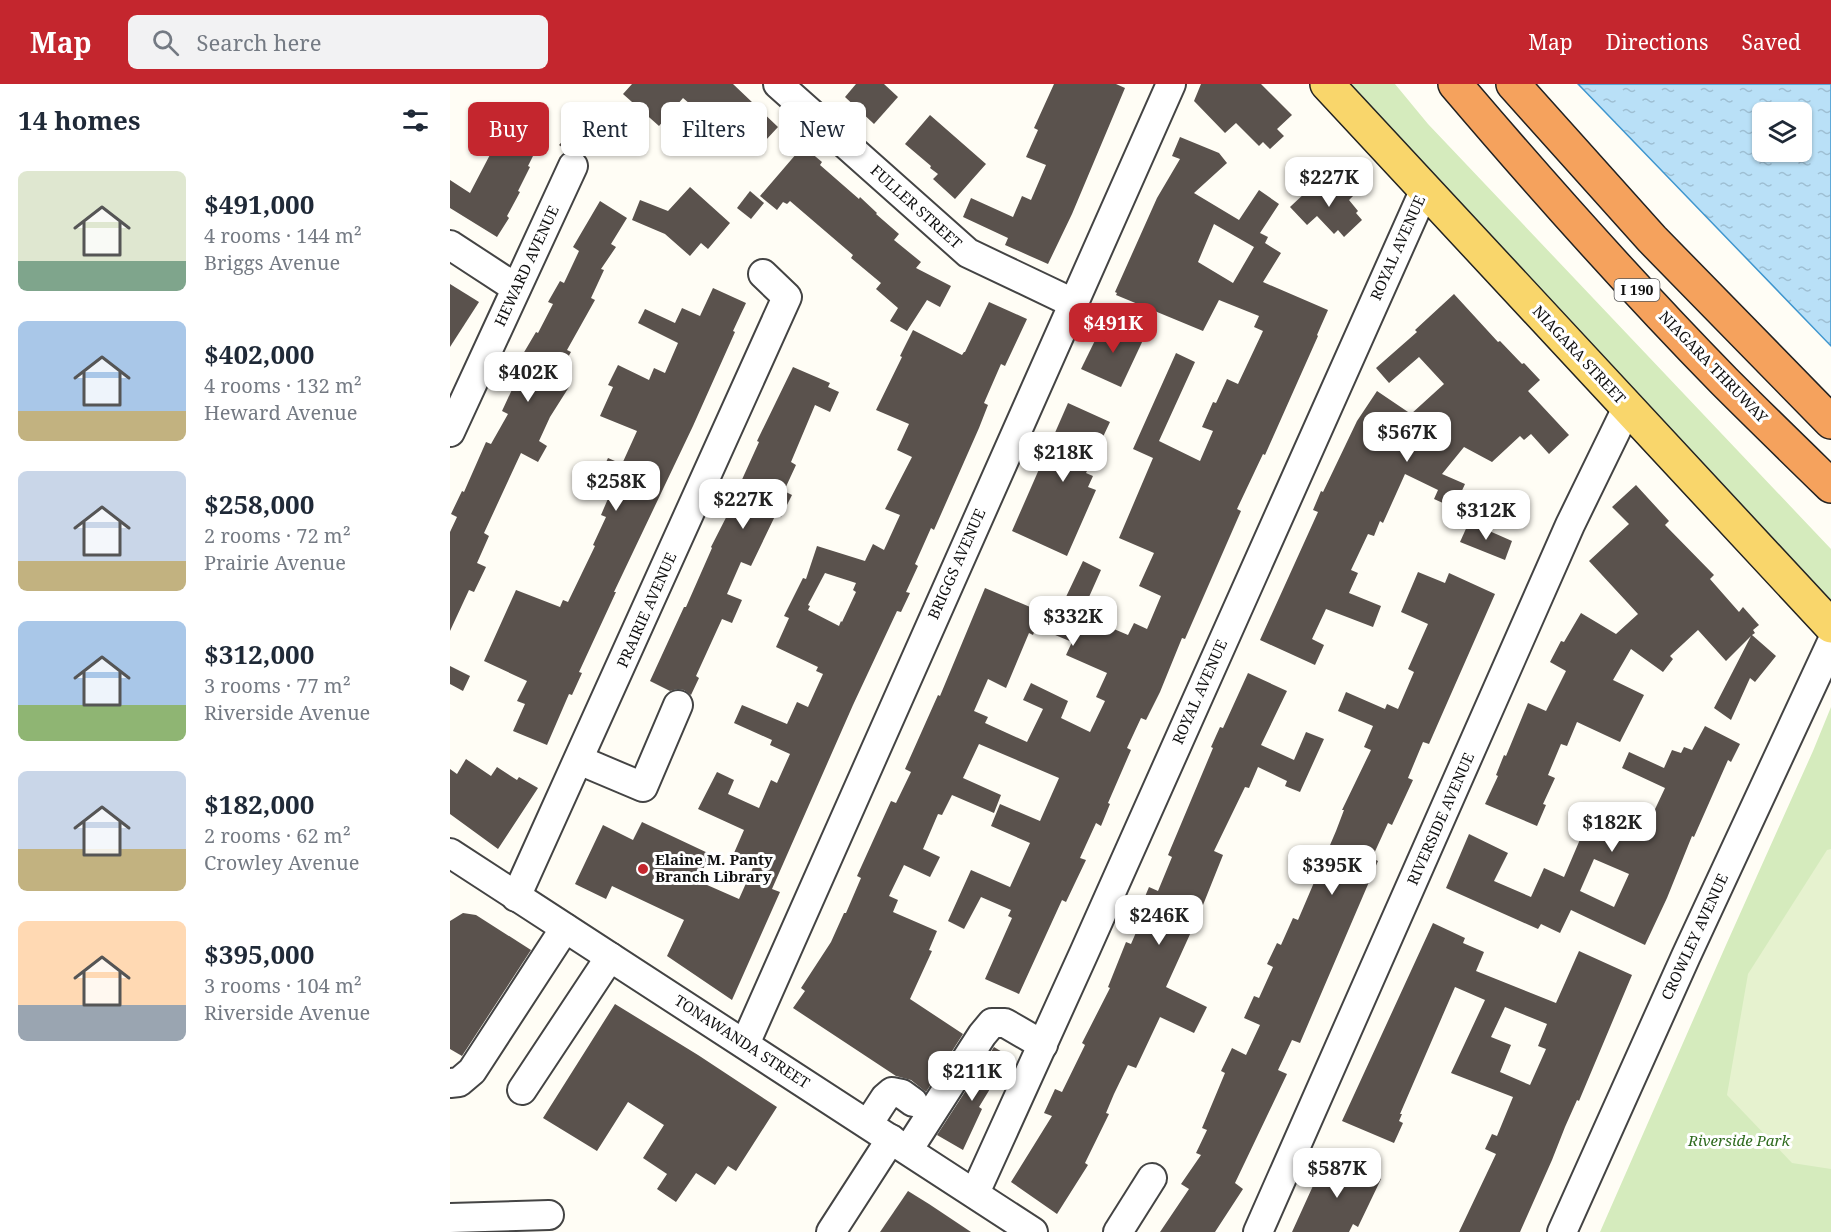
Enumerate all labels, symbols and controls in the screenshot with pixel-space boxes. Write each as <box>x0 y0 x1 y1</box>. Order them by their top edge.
search box <box>128 15 548 69</box>
text: Map <box>30 23 92 61</box>
icon: search <box>149 26 182 59</box>
text: Search here <box>197 27 321 57</box>
text: Map <box>1528 28 1573 56</box>
text: Directions <box>1606 28 1708 56</box>
text: Saved <box>1741 28 1801 56</box>
text: 14 homes <box>18 102 140 138</box>
chip: Buy <box>468 102 549 156</box>
chip: Rent <box>561 102 649 156</box>
chip: Filters <box>661 102 767 156</box>
chip: New <box>779 102 866 156</box>
map controls <box>1752 102 1812 162</box>
button: layers <box>1752 102 1812 162</box>
icon: filters <box>399 104 432 137</box>
pin: $227K <box>1287 157 1371 208</box>
street label: FULLER STREET <box>867 160 967 253</box>
text: $227K <box>1299 163 1359 190</box>
text: $491,000 <box>204 186 314 222</box>
street label: ROYAL AVENUE <box>1365 192 1429 303</box>
icon: home <box>66 195 138 267</box>
street label: HEWARD AVENUE <box>489 202 563 329</box>
text: 4 rooms · 144 m² <box>204 222 362 249</box>
text: Briggs Avenue <box>204 249 340 276</box>
road number: I 190 <box>1614 279 1660 301</box>
street label: NIAGARA STREET <box>1529 301 1631 408</box>
pin: $491K <box>1071 303 1155 354</box>
street label: NIAGARA THRUWAY <box>1655 306 1773 427</box>
text: $491K <box>1083 309 1143 336</box>
text: $402,000 <box>204 336 314 372</box>
icon: home <box>66 345 138 417</box>
pin: $402K <box>486 352 570 403</box>
text: $402K <box>498 358 558 385</box>
text: 4 rooms · 132 m² <box>204 372 362 399</box>
text: Heward Avenue <box>204 399 357 426</box>
pin: $567K <box>1365 412 1449 463</box>
text: $567K <box>1377 418 1437 445</box>
pin: $218K <box>1021 432 1105 483</box>
text: $218K <box>1033 438 1093 465</box>
pin: $258K <box>574 461 658 512</box>
text: $258K <box>586 467 646 494</box>
pin: $227K <box>701 479 785 530</box>
text: $227K <box>713 485 773 512</box>
text: $258,000 <box>204 486 314 522</box>
pin: $312K <box>1444 490 1528 541</box>
icon: home <box>66 495 138 567</box>
text: $312K <box>1456 496 1516 523</box>
street label: BRIGGS AVENUE <box>923 505 989 622</box>
text: 2 rooms · 72 m² <box>204 522 351 549</box>
text: Prairie Avenue <box>204 549 346 576</box>
street label: PRAIRIE AVENUE <box>612 549 680 670</box>
pin: $332K <box>1031 596 1115 647</box>
text: $332K <box>1043 602 1103 629</box>
text: $312,000 <box>204 636 314 672</box>
street label: ROYAL AVENUE <box>1167 636 1231 747</box>
icon: home <box>66 645 138 717</box>
text: 3 rooms · 77 m² <box>204 672 351 699</box>
text: Riverside Avenue <box>204 699 370 726</box>
street label: RIVERSIDE AVENUE <box>1402 749 1478 888</box>
text: $182,000 <box>204 786 314 822</box>
icon: home <box>66 795 138 867</box>
pin: $182K <box>1570 802 1654 853</box>
text: $182K <box>1582 808 1642 835</box>
text: 2 rooms · 62 m² <box>204 822 351 849</box>
pin: $395K <box>1290 845 1374 896</box>
text: Crowley Avenue <box>204 849 359 876</box>
place label: Elaine M. Panty Branch Library <box>655 849 773 886</box>
text: $395K <box>1302 851 1362 878</box>
marker: Elaine M. Panty Branch Library <box>636 862 650 876</box>
street label: CROWLEY AVENUE <box>1656 870 1732 1003</box>
pin: $246K <box>1117 895 1201 946</box>
text: $246K <box>1129 901 1189 928</box>
text: $395,000 <box>204 936 314 972</box>
icon: home <box>66 945 138 1017</box>
text: 3 rooms · 104 m² <box>204 972 362 999</box>
street label: TONAWANDA STREET <box>671 990 814 1092</box>
text: Riverside Avenue <box>204 999 370 1026</box>
pin: $211K <box>930 1051 1014 1102</box>
text: $211K <box>942 1057 1002 1084</box>
park label: Riverside Park <box>1687 1130 1790 1150</box>
pin: $587K <box>1295 1148 1379 1199</box>
text: $587K <box>1307 1154 1367 1181</box>

